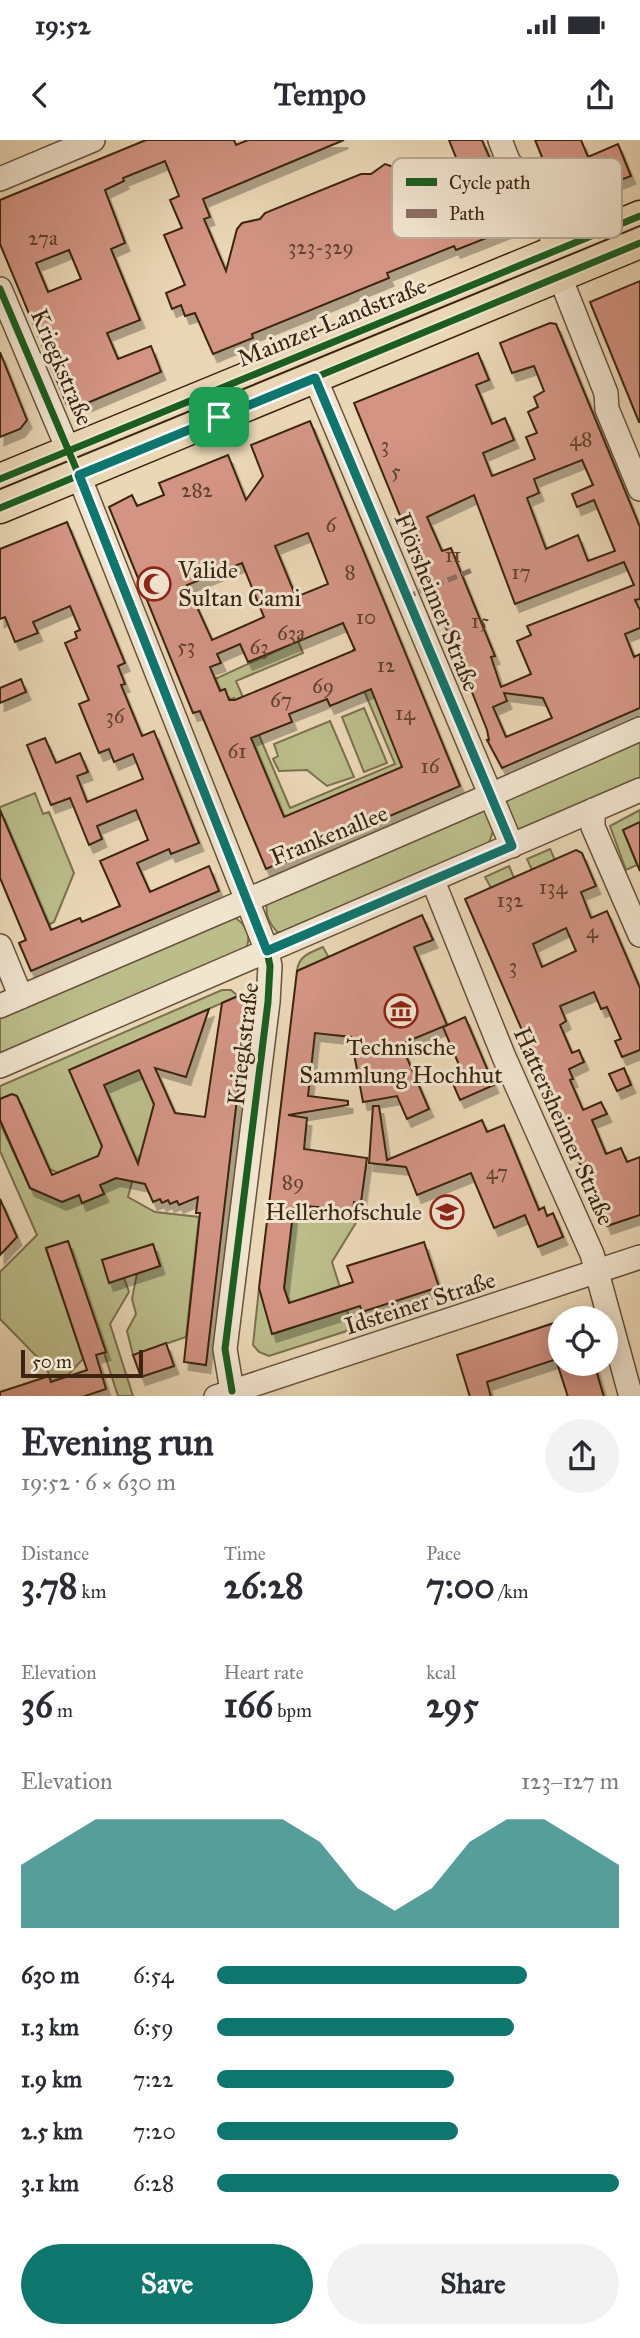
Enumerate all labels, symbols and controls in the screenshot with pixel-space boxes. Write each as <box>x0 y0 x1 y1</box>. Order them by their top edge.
text: 19:52 <box>35 9 91 41</box>
text: Tempo <box>274 75 366 114</box>
icon: back <box>21 76 59 114</box>
icon: share <box>581 76 619 114</box>
legend <box>392 158 622 238</box>
text: Cycle path <box>449 171 531 194</box>
text: Path <box>449 202 485 225</box>
house number: 27a <box>28 225 58 251</box>
house number: 323-329 <box>288 234 354 260</box>
street label: Mainzer Landstraße <box>233 270 431 374</box>
street label: Kriegkstraße <box>24 304 100 430</box>
pin <box>189 387 249 447</box>
icon: arrive <box>200 398 238 436</box>
house number: 48 <box>570 426 592 452</box>
house number: 3 <box>381 432 389 458</box>
house number: 5 <box>391 458 401 484</box>
house number: 282 <box>181 477 214 503</box>
street label: Flörsheimer Straße <box>388 508 486 696</box>
house number: 6 <box>326 512 338 538</box>
house number: 11 <box>445 542 461 568</box>
place label: Valide Sultan Cami <box>177 555 301 613</box>
house number: 8 <box>344 559 356 585</box>
house number: 17 <box>511 559 531 585</box>
mosque icon: Valide Sultan Cami <box>135 565 173 603</box>
house number: 10 <box>356 604 376 630</box>
house number: 15 <box>471 608 489 634</box>
house number: 63a <box>277 620 305 646</box>
house number: 53 <box>177 633 195 659</box>
house number: 63 <box>249 634 269 660</box>
house number: 12 <box>377 652 396 678</box>
house number: 69 <box>312 673 334 699</box>
house number: 67 <box>270 687 292 713</box>
house number: 14 <box>395 700 416 726</box>
house number: 36 <box>105 703 126 729</box>
house number: 61 <box>228 738 246 764</box>
house number: 16 <box>420 753 441 779</box>
street label: Frankenallee <box>266 798 392 872</box>
house number: 134 <box>539 874 568 900</box>
house number: 132 <box>496 887 524 913</box>
house number: 4 <box>586 918 599 944</box>
house number: 3 <box>509 953 517 979</box>
street label: Kriegkstraße <box>221 981 265 1107</box>
museum icon: Technische Sammlung Hochhut <box>382 992 420 1030</box>
street label: Hattersheimer Straße <box>507 1022 621 1230</box>
place label: Technische Sammlung Hochhut <box>299 1032 503 1090</box>
house number: 47 <box>486 1159 508 1185</box>
house number: 89 <box>282 1169 304 1195</box>
school or university icon: Hellerhofschule <box>428 1193 466 1231</box>
place label: Hellerhofschule <box>265 1197 422 1227</box>
street label: Idsteiner Straße <box>341 1265 499 1341</box>
map controls <box>548 1306 618 1376</box>
button: locate <box>548 1306 618 1376</box>
scale bar <box>21 1348 144 1379</box>
text: 50 m <box>32 1350 72 1373</box>
text: Evening run <box>21 1419 214 1465</box>
button: share <box>545 1419 619 1493</box>
text: 19:52 · 6 × 630 m <box>21 1468 176 1496</box>
text: Distance <box>21 1542 89 1565</box>
text: Time <box>224 1542 266 1565</box>
text: Pace <box>426 1542 461 1565</box>
text: 3.78 <box>21 1565 77 1608</box>
text: 26:28 <box>224 1565 304 1608</box>
text: 7:00 <box>426 1565 495 1608</box>
text: km <box>77 1580 106 1603</box>
text: /km <box>495 1580 529 1603</box>
text: Elevation <box>21 1661 96 1684</box>
text: Heart rate <box>224 1661 304 1684</box>
text: kcal <box>426 1661 456 1684</box>
text: 36 <box>21 1684 53 1727</box>
text: 166 <box>224 1684 273 1727</box>
text: 295 <box>426 1684 479 1727</box>
text: m <box>53 1699 73 1722</box>
text: bpm <box>273 1699 312 1722</box>
text: Elevation <box>21 1767 112 1795</box>
text: 123–127 m <box>521 1767 619 1795</box>
text: 630 m <box>21 1961 80 1989</box>
text: 6:54 <box>133 1961 174 1989</box>
text: 1.3 km <box>21 2013 79 2041</box>
text: 6:59 <box>133 2013 174 2041</box>
text: 1.9 km <box>21 2065 82 2093</box>
text: 7:22 <box>133 2065 174 2093</box>
text: 2.5 km <box>21 2117 83 2145</box>
text: 7:20 <box>133 2117 176 2145</box>
text: 3.1 km <box>21 2169 79 2197</box>
text: 6:28 <box>133 2169 174 2197</box>
button: Save <box>21 2244 313 2324</box>
button: Share <box>327 2244 619 2324</box>

